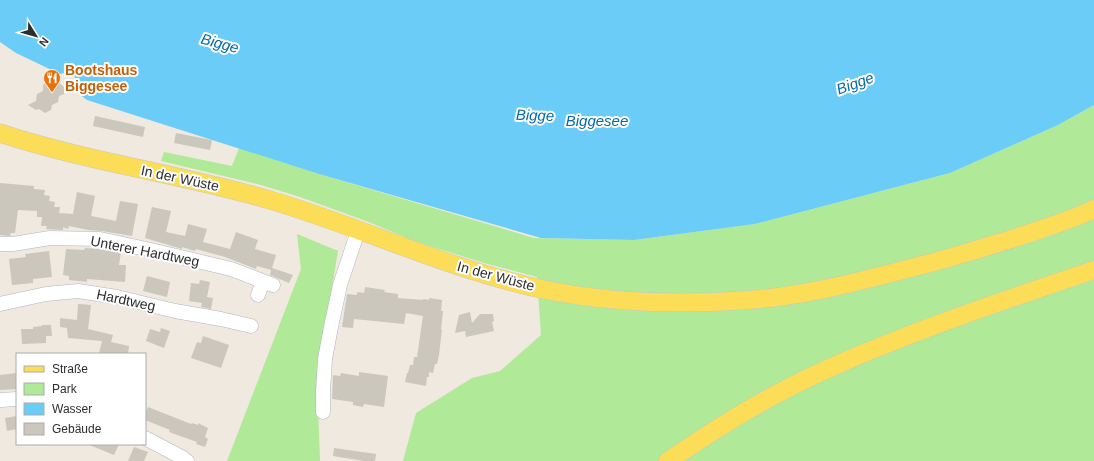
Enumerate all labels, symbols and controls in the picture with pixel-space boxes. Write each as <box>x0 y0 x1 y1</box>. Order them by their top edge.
north arrow <box>16 16 56 56</box>
water label: Bigge <box>199 30 241 56</box>
text: N <box>37 35 51 49</box>
place label: Bootshaus Biggesee <box>65 62 138 94</box>
restaurant icon: Bootshaus Biggesee <box>42 68 62 93</box>
water label: Bigge <box>834 68 876 98</box>
water label: Bigge <box>516 106 554 124</box>
water label: Biggesee <box>566 112 628 129</box>
street label: In der Wüste <box>140 162 221 194</box>
street label: Unterer Hardtweg <box>89 233 201 269</box>
street label: In der Wüste <box>456 258 537 294</box>
street label: Hardtweg <box>95 286 157 314</box>
legend <box>16 353 146 445</box>
text: Straße <box>52 362 88 376</box>
text: Park <box>52 382 78 396</box>
text: Wasser <box>52 402 92 416</box>
text: Gebäude <box>52 422 102 436</box>

